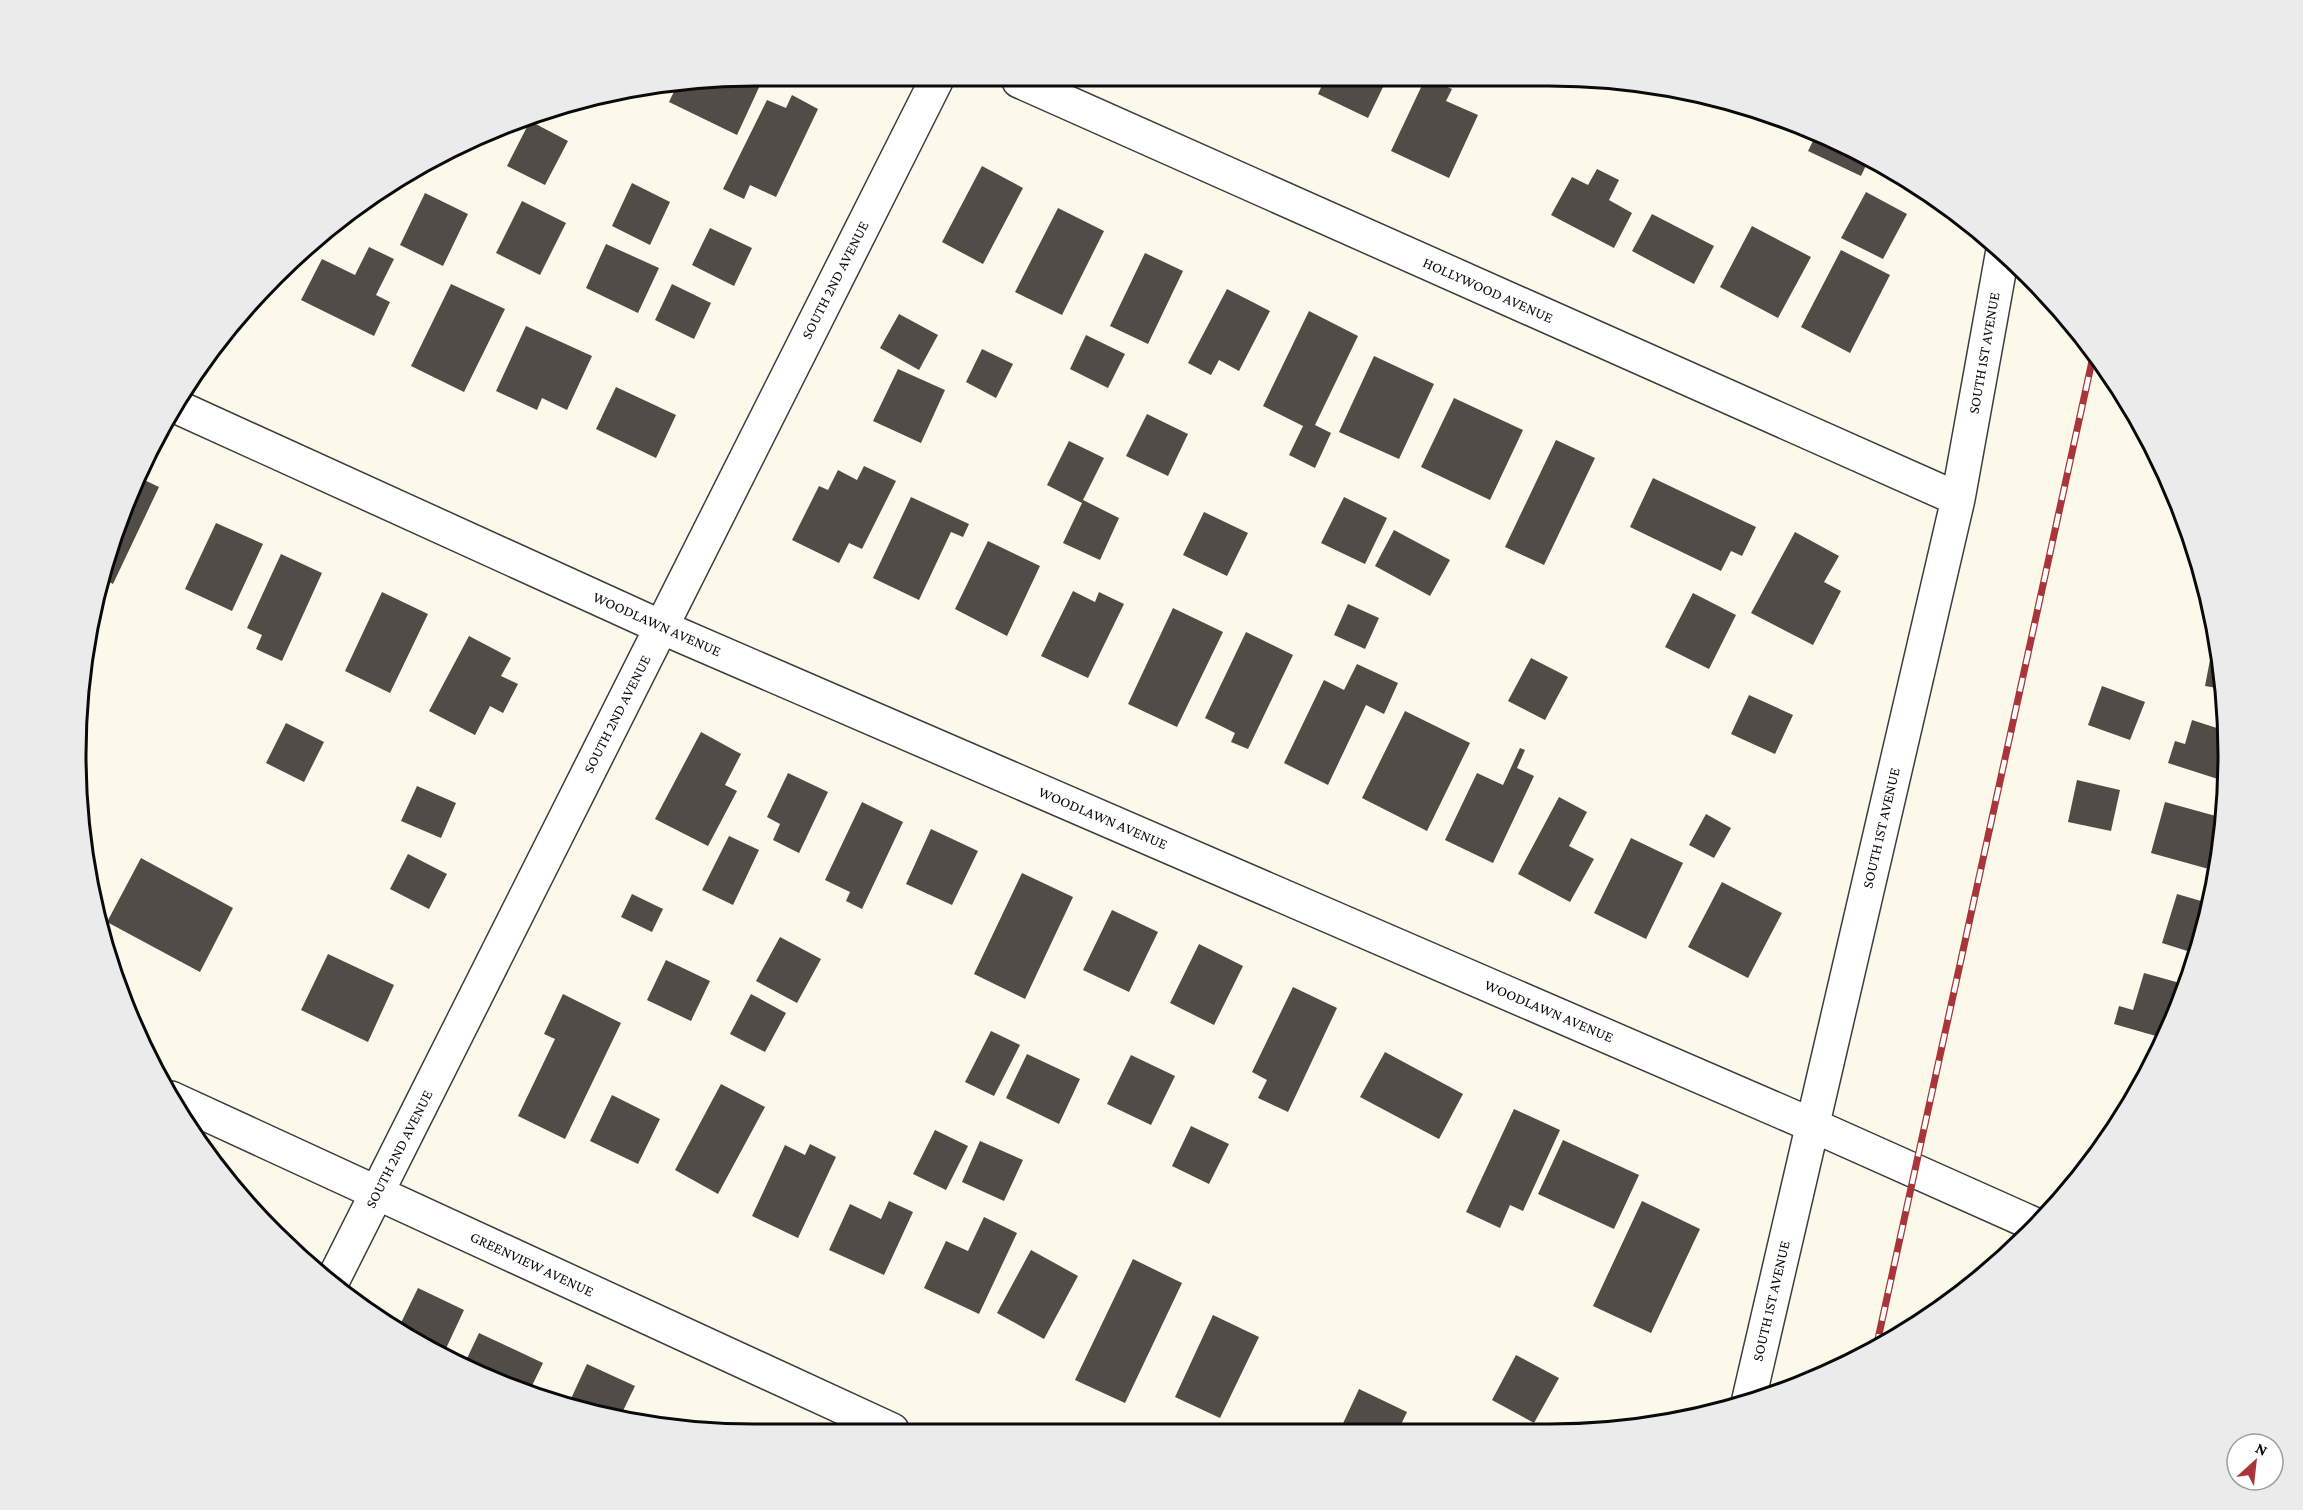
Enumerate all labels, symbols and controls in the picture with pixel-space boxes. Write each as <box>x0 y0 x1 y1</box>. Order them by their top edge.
street label: SOUTH 2ND AVENUE <box>798 218 872 342</box>
street label: HOLLYWOOD AVENUE <box>1420 254 1556 326</box>
street label: SOUTH 1ST AVENUE <box>1965 291 2003 415</box>
street label: WOODLAWN AVENUE <box>590 589 724 659</box>
street label: SOUTH 2ND AVENUE <box>580 652 654 776</box>
street label: SOUTH 1ST AVENUE <box>1859 766 1903 890</box>
street label: WOODLAWN AVENUE <box>1036 784 1170 852</box>
street label: WOODLAWN AVENUE <box>1482 977 1616 1045</box>
street label: SOUTH 2ND AVENUE <box>362 1087 436 1211</box>
street label: GREENVIEW AVENUE <box>468 1228 596 1300</box>
street label: SOUTH 1ST AVENUE <box>1749 1239 1793 1363</box>
north arrow <box>2225 1432 2285 1492</box>
text: N <box>2253 1439 2270 1459</box>

